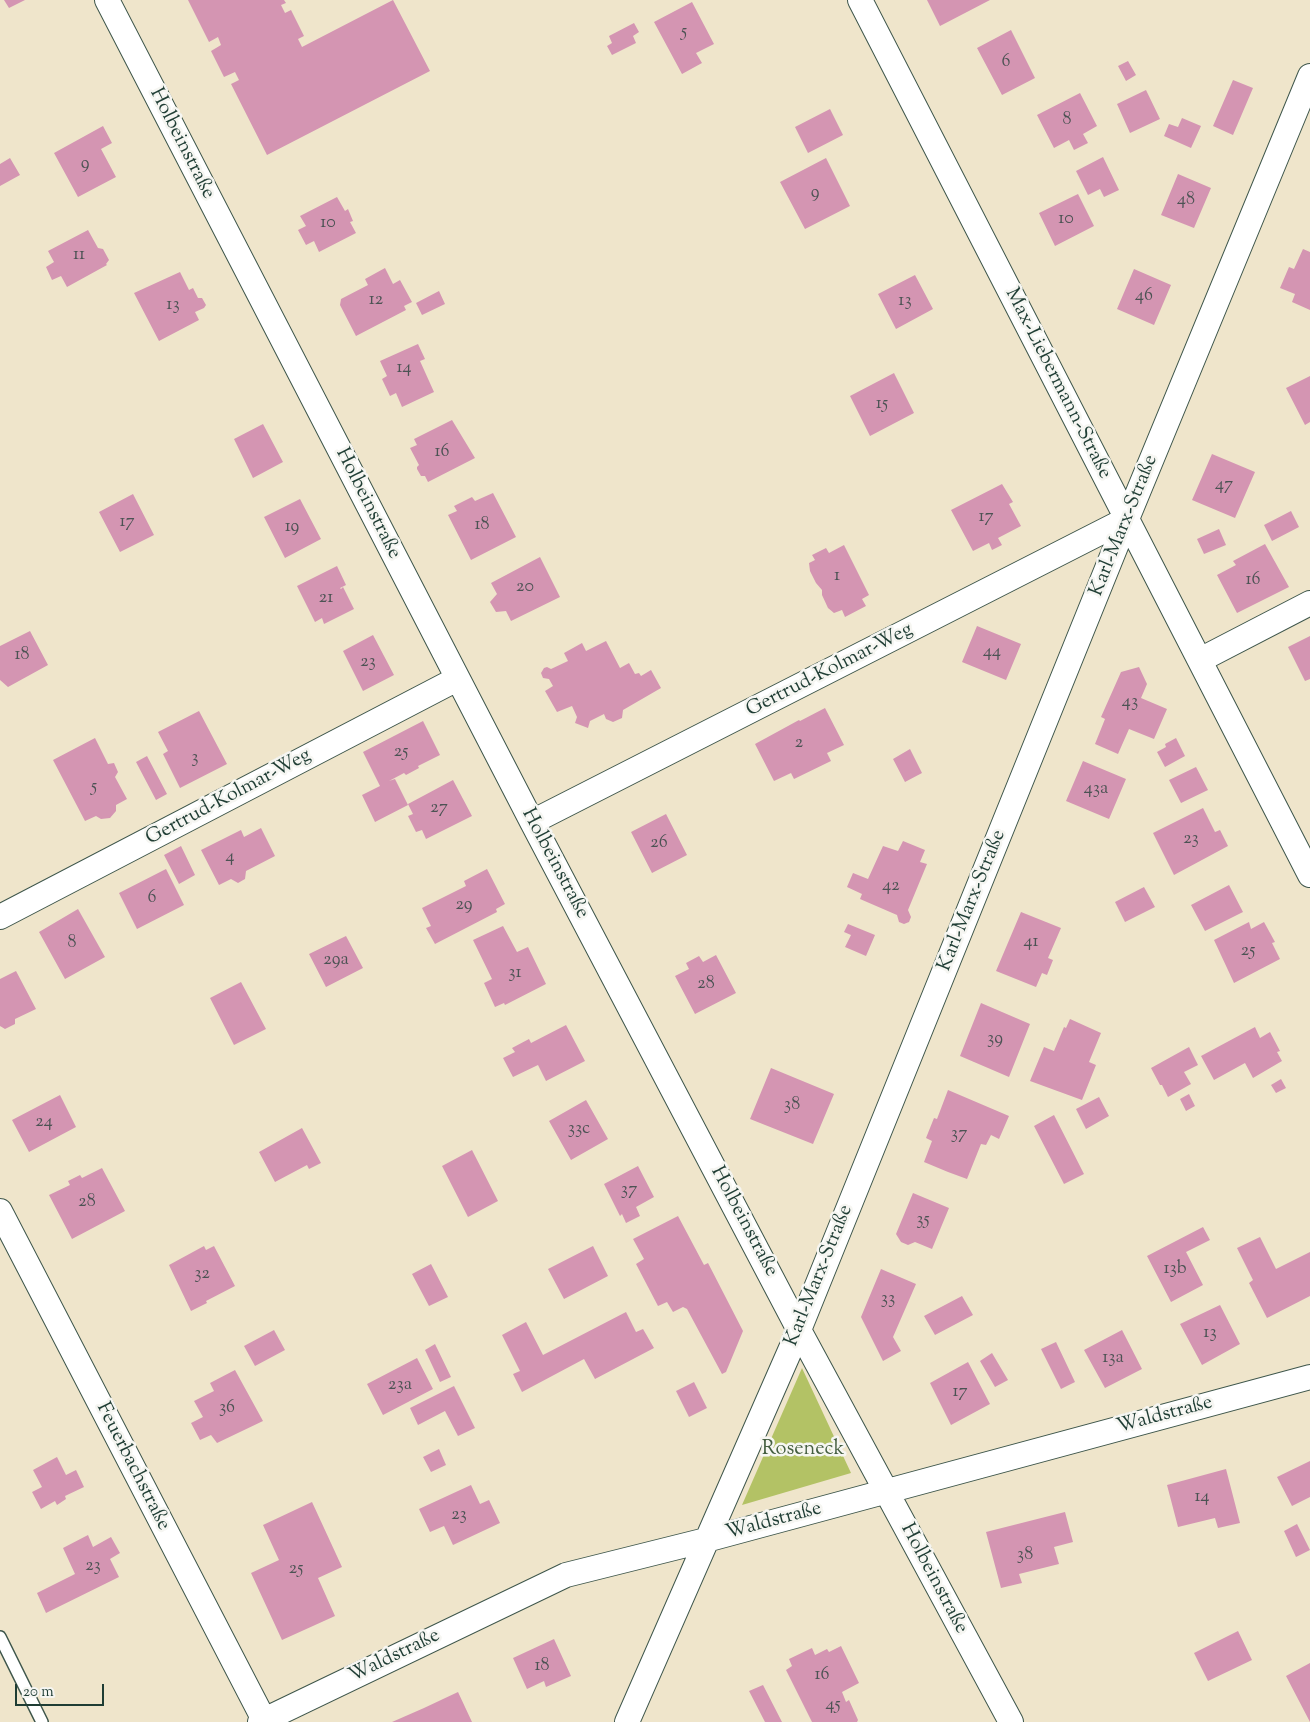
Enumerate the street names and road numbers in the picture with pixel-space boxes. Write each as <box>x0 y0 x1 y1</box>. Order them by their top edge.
street label: Holbeinstraße <box>143 84 219 204</box>
street label: Max-Liebermann-Straße <box>998 285 1116 483</box>
street label: Holbeinstraße <box>329 444 405 564</box>
street label: Karl-Marx-Straße <box>1086 452 1164 600</box>
street label: Gertrud-Kolmar-Weg <box>743 619 917 723</box>
street label: Gertrud-Kolmar-Weg <box>142 744 316 852</box>
street label: Holbeinstraße <box>515 805 593 923</box>
street label: Karl-Marx-Straße <box>934 827 1012 975</box>
street label: Holbeinstraße <box>704 1163 782 1281</box>
street label: Karl-Marx-Straße <box>781 1202 859 1350</box>
street label: Waldstraße <box>1114 1392 1216 1440</box>
street label: Feuerbachstraße <box>90 1399 174 1535</box>
street label: Waldstraße <box>723 1498 825 1546</box>
street label: Holbeinstraße <box>894 1520 972 1638</box>
street label: Waldstraße <box>346 1625 444 1689</box>

